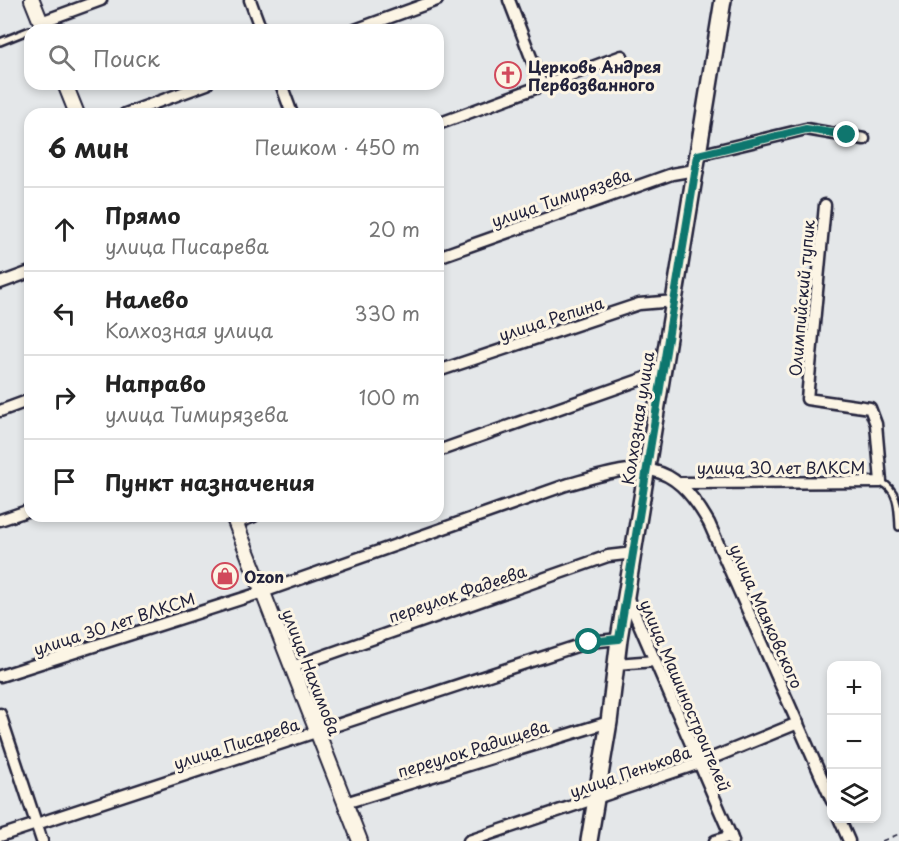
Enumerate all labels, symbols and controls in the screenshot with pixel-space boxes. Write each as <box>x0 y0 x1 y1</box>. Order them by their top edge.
search box <box>24 24 444 90</box>
icon: search <box>45 41 78 74</box>
text: Поиск <box>93 41 160 74</box>
place label: Церковь Андрея Первозванного <box>528 54 661 96</box>
church icon: Церковь Андрея Первозванного <box>493 60 523 90</box>
route end <box>833 121 859 147</box>
text: 6 мин <box>48 128 129 167</box>
text: Пешком · 450 m <box>254 132 420 162</box>
street label: улица Тимирязева <box>488 162 634 232</box>
text: Прямо <box>105 198 180 231</box>
icon: ahead <box>48 213 81 246</box>
text: 20 m <box>368 214 420 244</box>
street label: Олимпийский тупик <box>782 218 820 377</box>
text: улица Писарева <box>105 231 269 261</box>
text: Налево <box>105 282 188 315</box>
street label: улица Репина <box>495 290 607 346</box>
icon: left <box>48 297 81 330</box>
text: 330 m <box>354 298 420 328</box>
text: Колхозная улица <box>105 315 273 345</box>
street label: Колхозная улица <box>615 350 659 486</box>
text: Направо <box>105 366 206 399</box>
icon: right <box>48 381 81 414</box>
text: 100 m <box>359 382 420 412</box>
text: улица Тимирязева <box>105 399 288 429</box>
street label: улица 30 лет ВЛКСМ <box>697 455 865 479</box>
icon: arrive <box>48 465 81 498</box>
text: Пункт назначения <box>105 465 315 498</box>
street label: улица Маяковского <box>724 540 810 692</box>
street label: переулок Фадеева <box>385 558 529 628</box>
shop icon: Ozon <box>210 561 240 591</box>
place label: Ozon <box>244 564 284 588</box>
street label: улица 30 лет ВЛКСМ <box>30 586 198 660</box>
street label: улица Машиностроителей <box>635 595 737 795</box>
street label: улица Нахимова <box>277 605 347 739</box>
route start <box>575 628 601 654</box>
map controls <box>827 661 881 823</box>
button: + <box>827 661 881 715</box>
street label: улица Писарева <box>170 711 302 775</box>
street label: переулок Радищева <box>394 714 552 782</box>
button: − <box>827 715 881 769</box>
street label: улица Пенькова <box>566 739 694 803</box>
button: layers <box>827 769 881 823</box>

